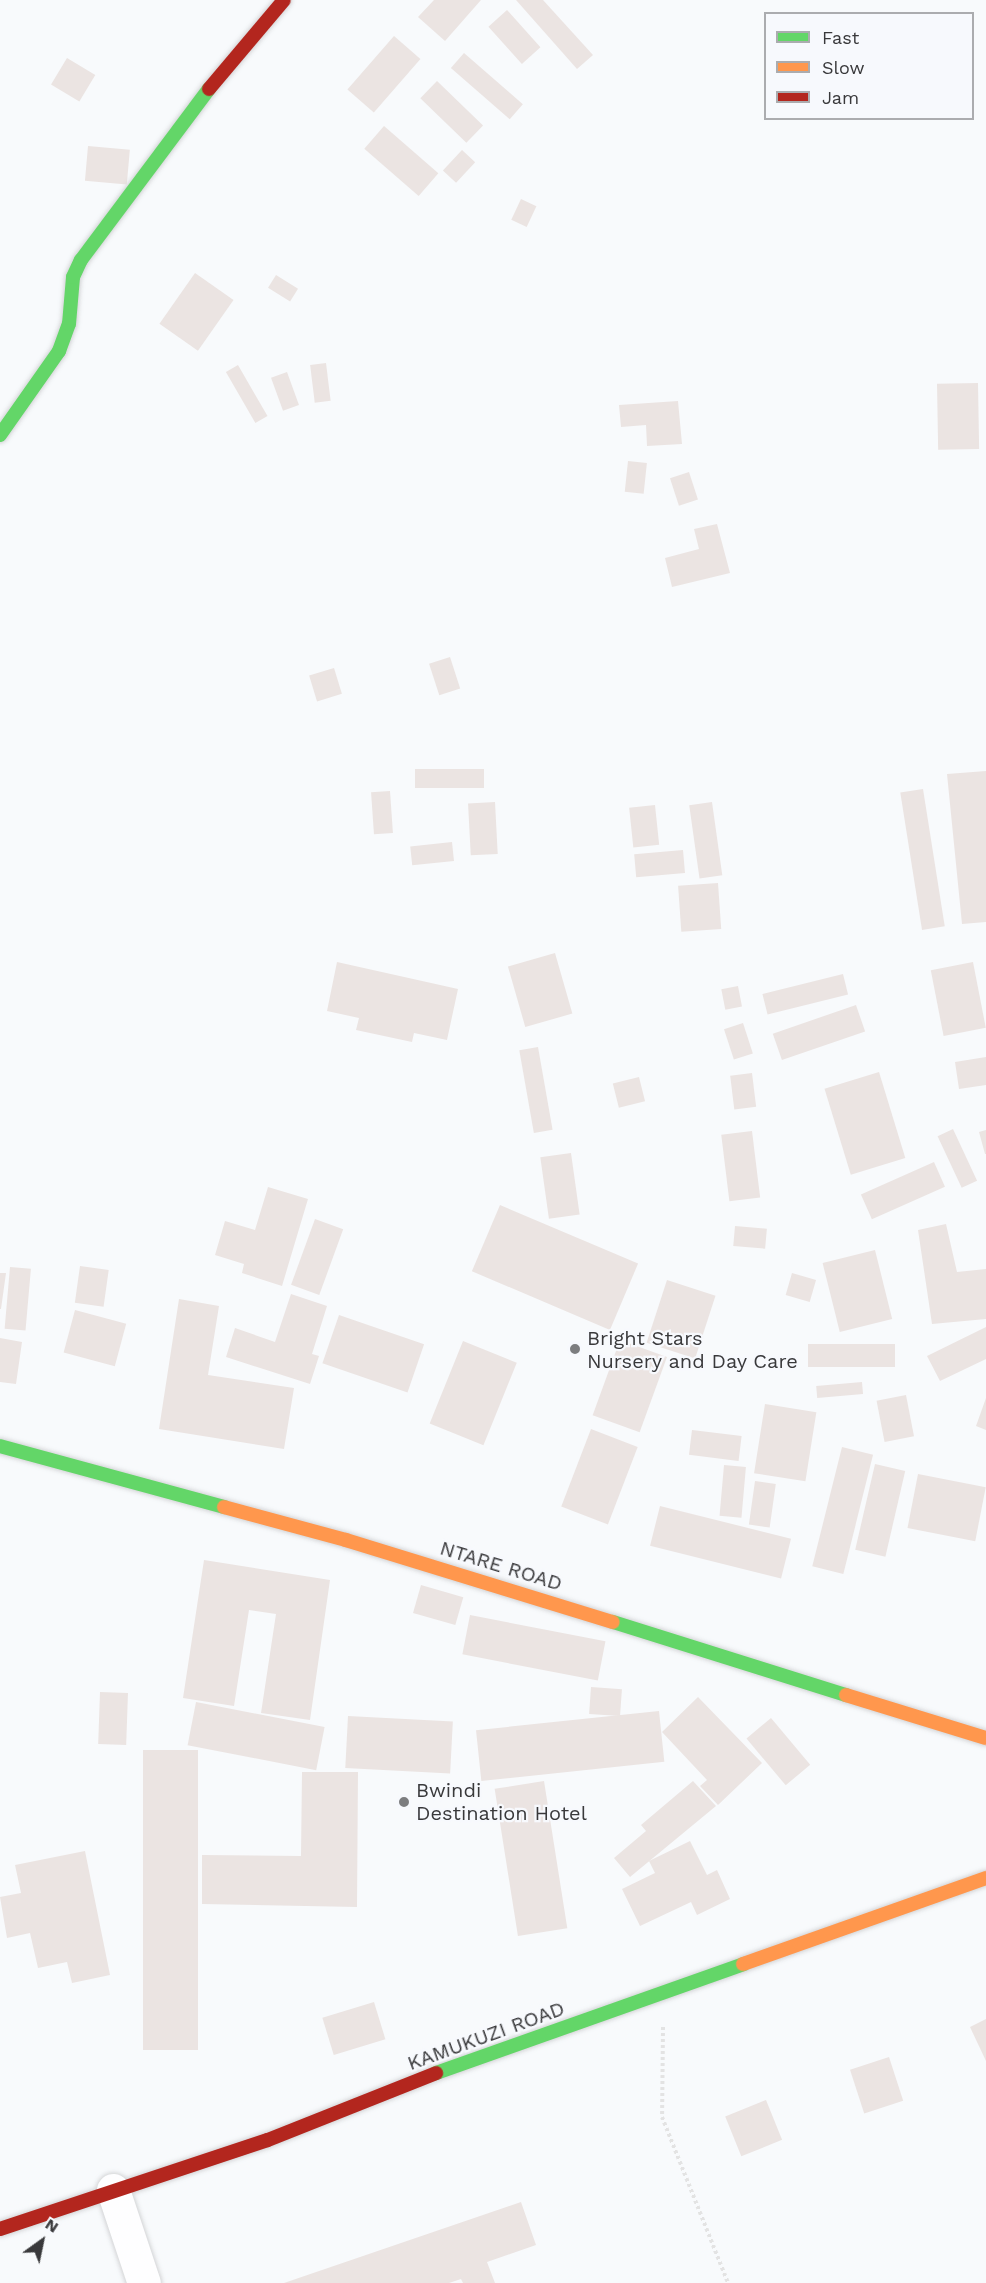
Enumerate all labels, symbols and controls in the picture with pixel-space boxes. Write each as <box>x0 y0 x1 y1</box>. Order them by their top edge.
legend <box>764 12 974 120</box>
text: Fast <box>822 27 859 48</box>
text: Slow <box>822 57 865 78</box>
text: Jam <box>822 87 859 108</box>
place label: Bright Stars Nursery and Day Care <box>587 1326 799 1373</box>
marker: Bright Stars Nursery and Day Care <box>568 1342 582 1356</box>
street label: NTARE ROAD <box>437 1536 565 1596</box>
place label: Bwindi Destination Hotel <box>416 1778 587 1825</box>
marker: Bwindi Destination Hotel <box>397 1795 411 1809</box>
street label: KAMUKUZI ROAD <box>404 1996 568 2076</box>
north arrow <box>12 2211 72 2271</box>
text: N <box>42 2214 62 2237</box>

